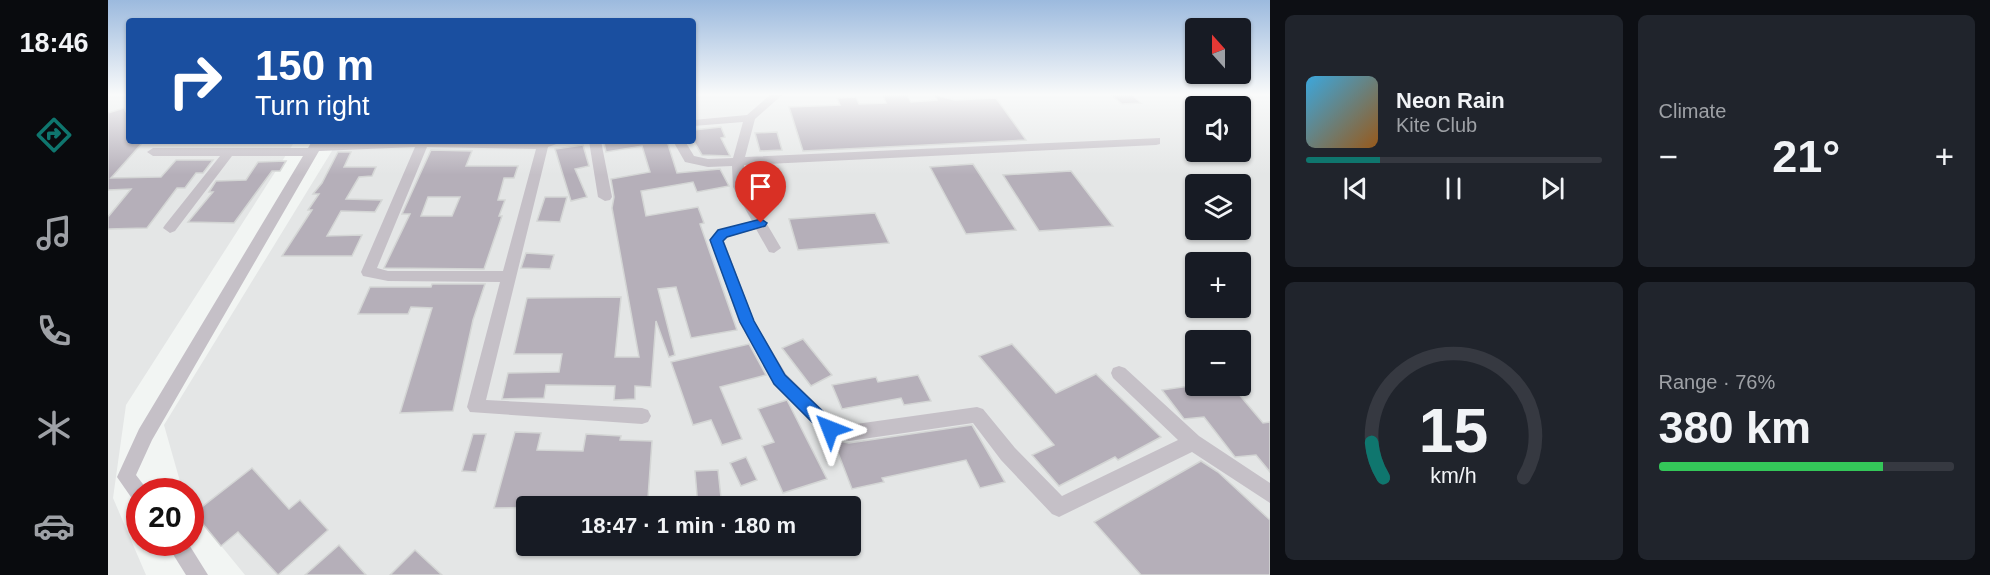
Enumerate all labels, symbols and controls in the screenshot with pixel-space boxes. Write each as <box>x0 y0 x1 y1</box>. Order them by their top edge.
north arrow <box>1185 18 1251 84</box>
map controls <box>1185 18 1251 396</box>
text: 18:46 <box>19 28 89 58</box>
icon: right <box>156 42 234 120</box>
text: 150 m <box>255 42 374 89</box>
text: Neon Rain <box>1396 88 1505 113</box>
text: Turn right <box>255 91 370 121</box>
button: sound <box>1185 96 1251 162</box>
text: Climate <box>1659 100 1726 122</box>
icon: directions <box>33 114 75 156</box>
text: Kite Club <box>1396 114 1477 136</box>
text: 21° <box>1772 131 1840 182</box>
text: − <box>1659 138 1678 175</box>
text: + <box>1935 138 1954 175</box>
pin <box>735 161 786 223</box>
icon: arrive <box>744 170 777 203</box>
icon: previous <box>1339 172 1372 205</box>
icon: pause <box>1437 172 1470 205</box>
icon: next <box>1536 172 1569 205</box>
button: layers <box>1185 174 1251 240</box>
icon: music <box>33 212 75 254</box>
button: + <box>1185 252 1251 318</box>
icon: phone <box>33 310 75 352</box>
button: − <box>1185 330 1251 396</box>
text: Range · 76% <box>1659 371 1775 393</box>
text: 15 <box>1419 396 1488 465</box>
position arrow <box>798 397 862 461</box>
text: 380 km <box>1659 402 1811 453</box>
icon: climate <box>33 407 75 449</box>
text: km/h <box>1431 464 1477 488</box>
speed limit sign: 20 <box>126 478 204 556</box>
icon: car <box>33 505 75 547</box>
text: 18:47 · 1 min · 180 m <box>581 513 796 538</box>

